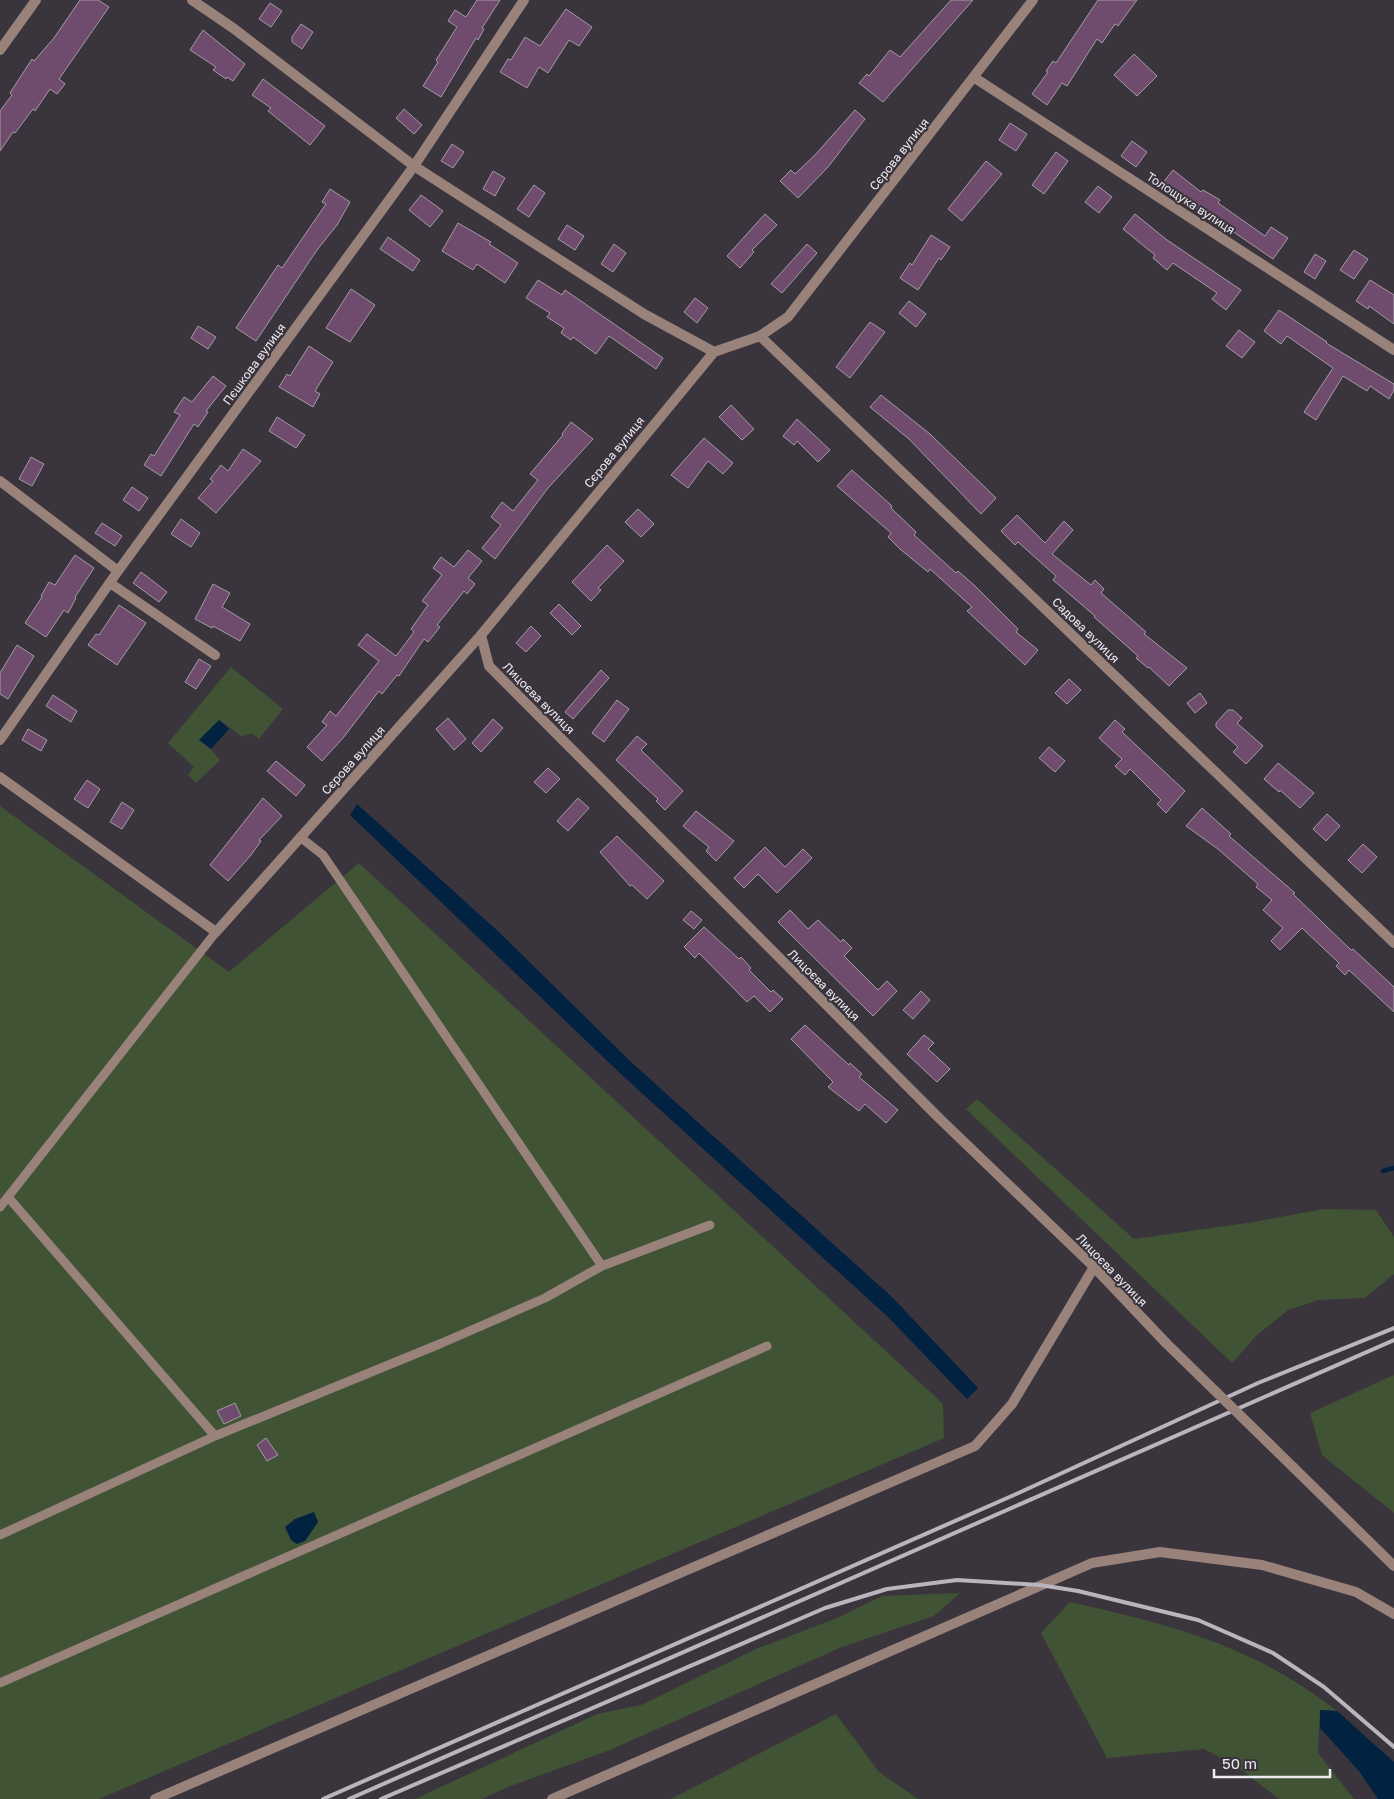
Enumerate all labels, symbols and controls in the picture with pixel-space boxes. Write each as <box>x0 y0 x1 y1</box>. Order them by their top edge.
street label: Сєрова вулиця <box>866 115 932 193</box>
street label: Толощука вулиця <box>1144 169 1238 237</box>
street label: Пєшкова вулиця <box>219 320 289 408</box>
street label: Сєрова вулиця <box>581 413 647 491</box>
street label: Садова вулиця <box>1049 594 1123 666</box>
street label: Лицоєва вулиця <box>500 659 578 737</box>
street label: Сєрова вулиця <box>318 722 388 798</box>
street label: Лицоєва вулиця <box>785 946 863 1024</box>
street label: Лицоєва вулиця <box>1073 1230 1151 1310</box>
scale bar <box>1214 1746 1330 1778</box>
text: 50 m <box>1222 1754 1257 1772</box>

